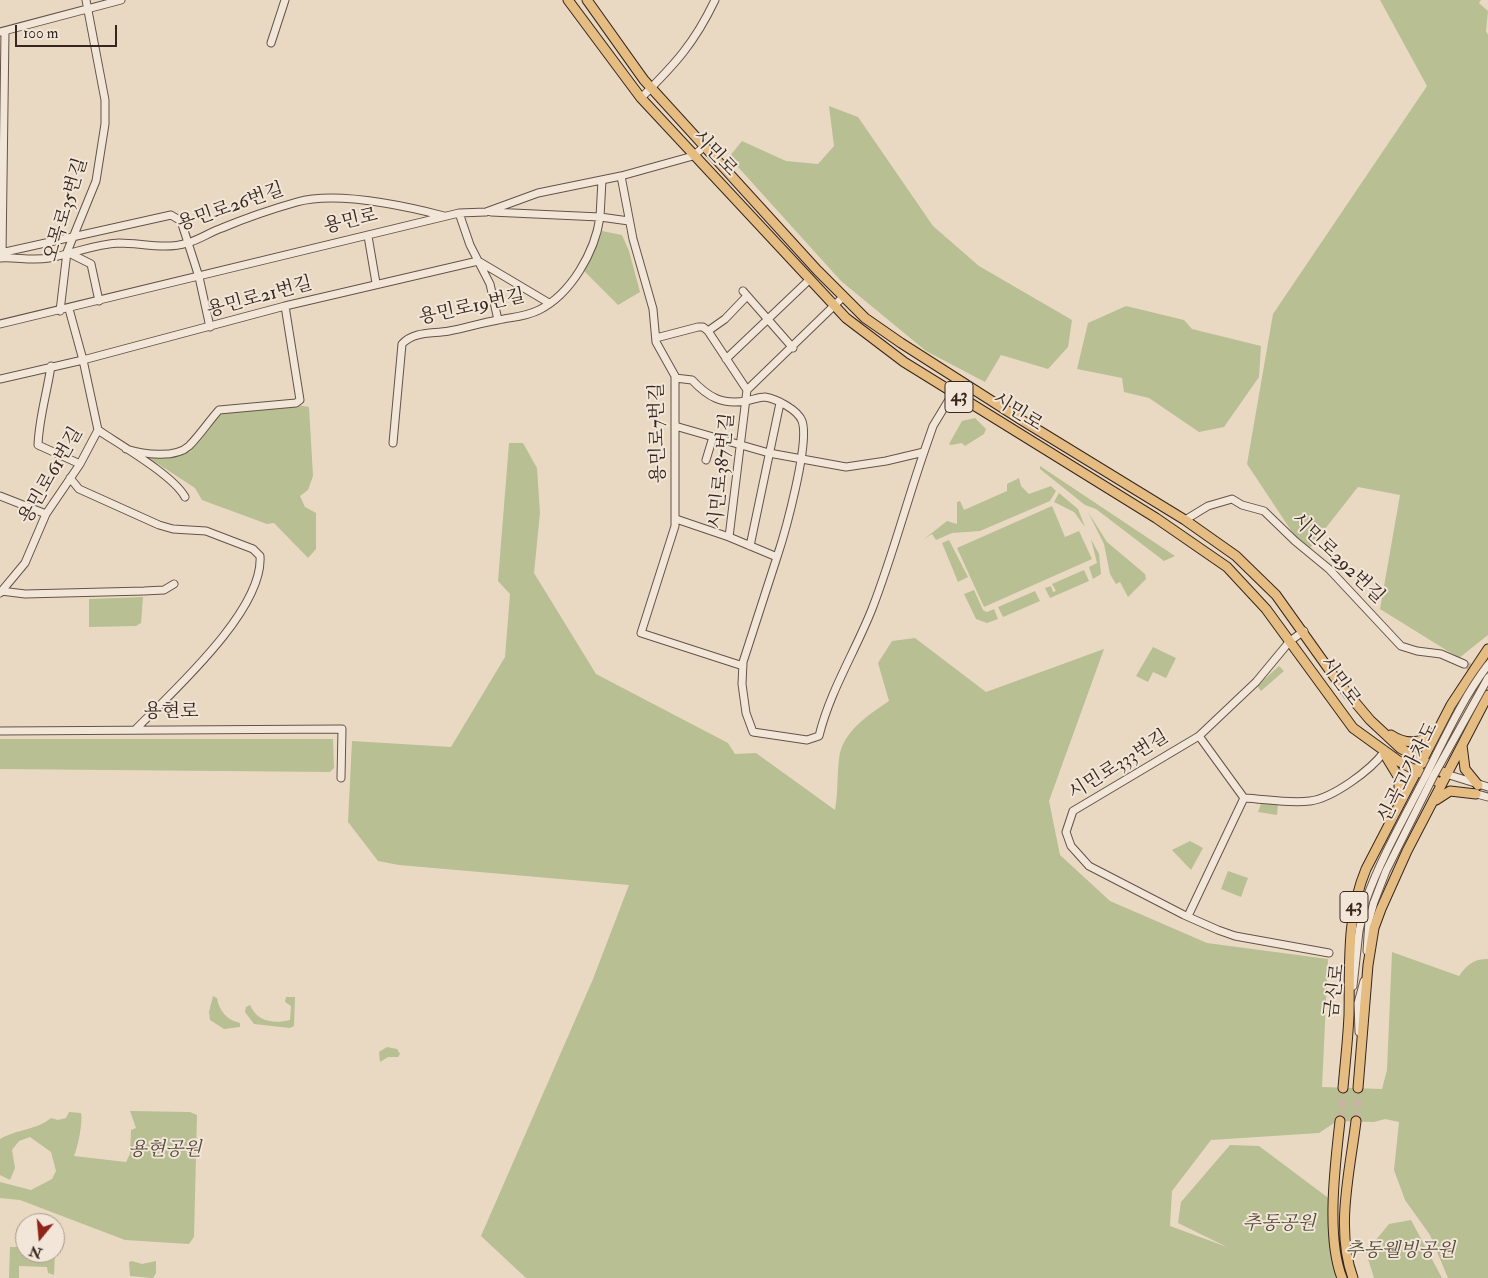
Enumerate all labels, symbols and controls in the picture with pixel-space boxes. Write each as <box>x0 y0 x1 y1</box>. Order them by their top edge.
scale bar <box>18 15 120 47</box>
text: 100 m <box>23 24 58 43</box>
street label: 시민로 <box>687 126 741 182</box>
street label: 오목로35번길 <box>40 155 94 265</box>
street label: 용민로26번길 <box>175 179 287 237</box>
street label: 용민로 <box>322 205 380 239</box>
street label: 용민로21번길 <box>205 273 315 323</box>
street label: 용민로19번길 <box>417 286 527 330</box>
road number: 43 <box>945 382 973 412</box>
street label: 용민로7번길 <box>647 383 671 483</box>
street label: 시민로 <box>988 389 1046 437</box>
street label: 시민로387번길 <box>706 412 740 530</box>
street label: 용민로61번길 <box>15 424 89 528</box>
street label: 시민로292번길 <box>1286 509 1388 609</box>
street label: 시민로 <box>1314 653 1364 711</box>
street label: 용현로 <box>143 702 199 724</box>
street label: 신곡고가차도 <box>1374 719 1444 827</box>
street label: 시민로333번길 <box>1065 726 1173 806</box>
road number: 43 <box>1340 892 1368 922</box>
street label: 금신로 <box>1321 962 1351 1020</box>
park label: 용현공원 <box>128 1140 202 1162</box>
north arrow <box>15 1213 65 1263</box>
park label: 추동공원 <box>1242 1214 1316 1236</box>
park label: 추동웰빙공원 <box>1345 1241 1455 1263</box>
text: N <box>27 1242 44 1262</box>

